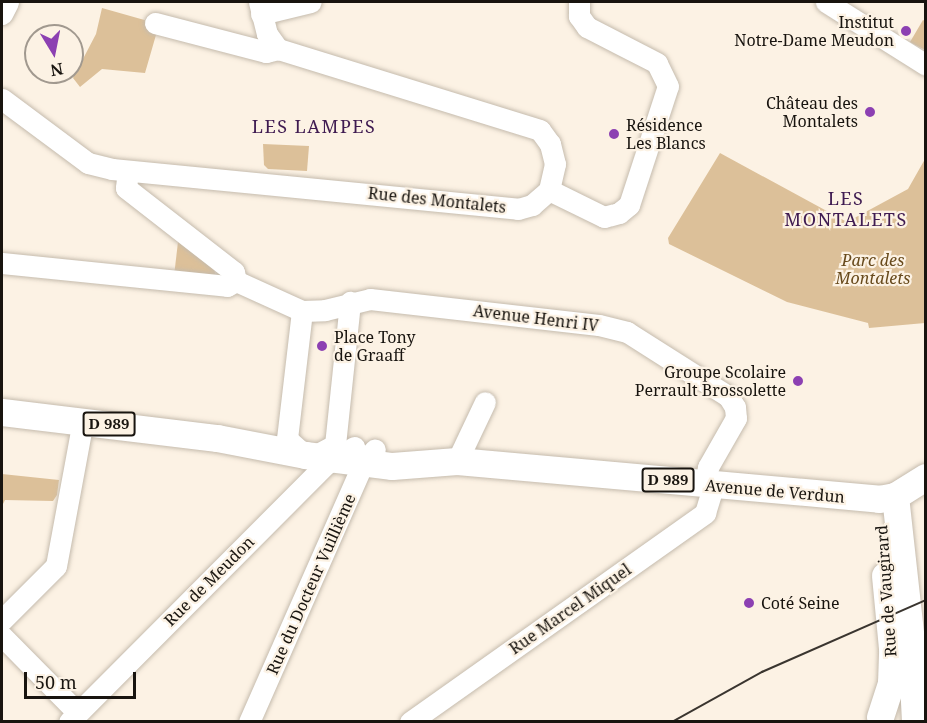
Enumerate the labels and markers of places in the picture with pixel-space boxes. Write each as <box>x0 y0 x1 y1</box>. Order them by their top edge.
place label: Institut Notre-Dame Meudon <box>734 12 894 50</box>
marker: Institut Notre-Dame Meudon <box>899 24 913 38</box>
place label: Château des Montalets <box>766 93 858 131</box>
marker: Château des Montalets <box>863 105 877 119</box>
place label: Résidence Les Blancs <box>626 115 706 153</box>
marker: Résidence Les Blancs <box>607 127 621 141</box>
place label: Place Tony de Graaff <box>334 327 416 365</box>
marker: Place Tony de Graaff <box>315 339 329 353</box>
place label: Groupe Scolaire Perrault Brossolette <box>635 362 786 400</box>
marker: Groupe Scolaire Perrault Brossolette <box>791 374 805 388</box>
place label: Coté Seine <box>761 593 840 613</box>
marker: Coté Seine <box>742 596 756 610</box>

